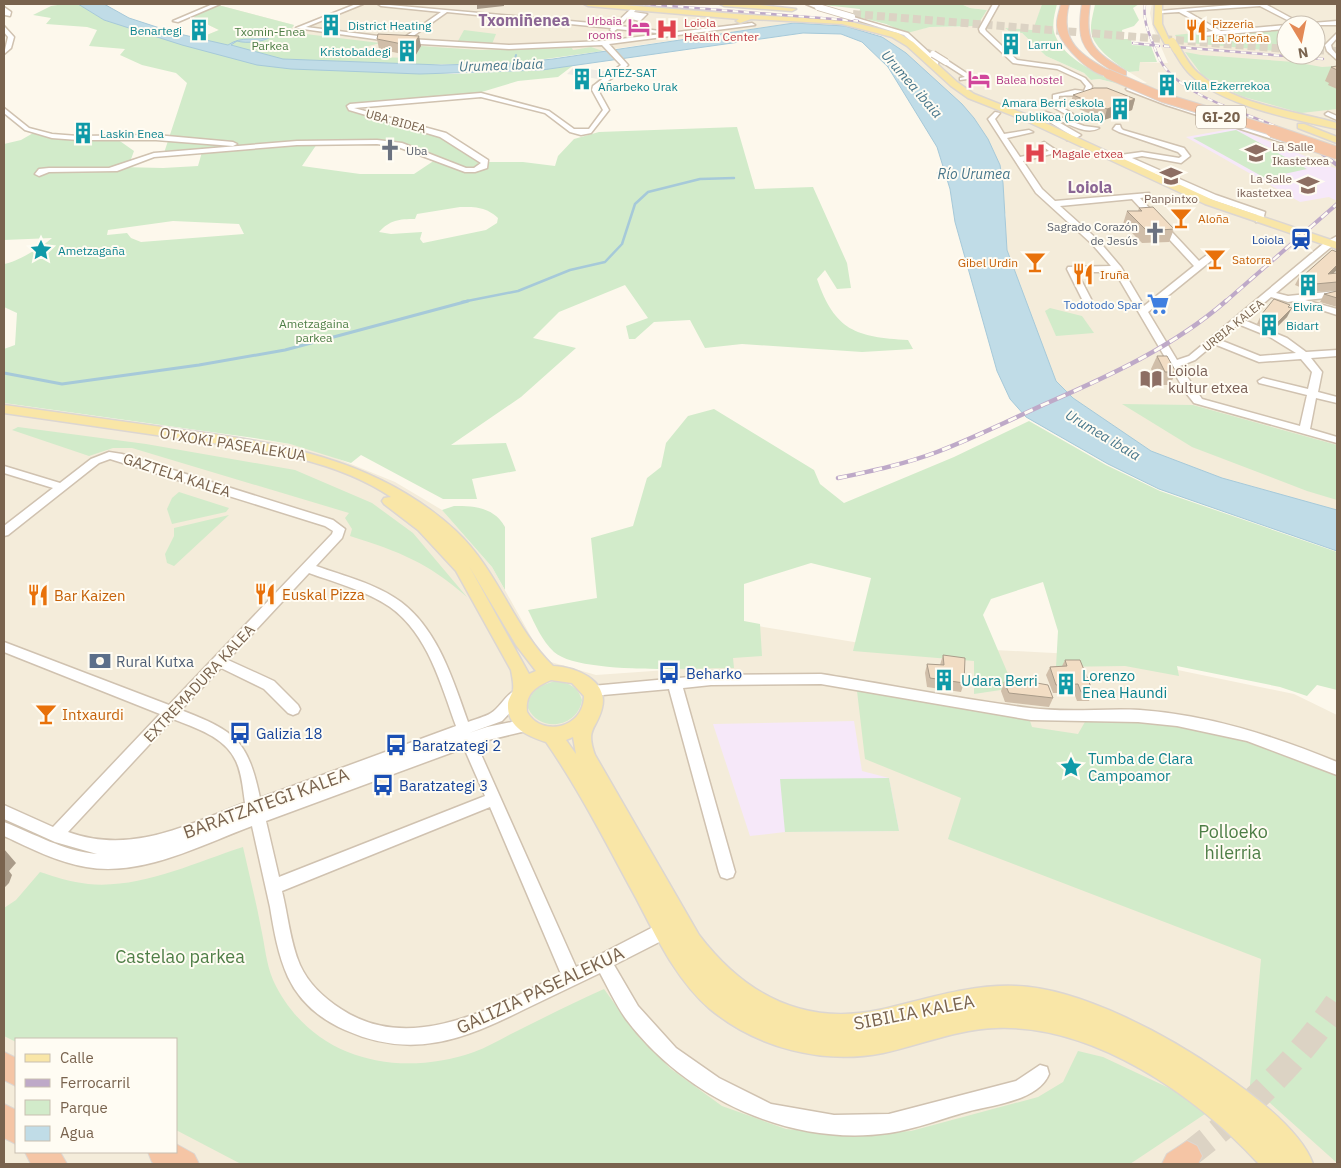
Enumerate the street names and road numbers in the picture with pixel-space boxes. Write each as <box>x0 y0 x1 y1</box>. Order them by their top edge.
road number: GI-20 <box>1196 105 1246 128</box>
street label: UBA BIDEA <box>364 106 428 136</box>
street label: URBIA KALEA <box>1199 295 1267 354</box>
street label: OTXOKI PASEALEKUA <box>158 423 308 465</box>
street label: GAZTELA KALEA <box>121 449 234 501</box>
street label: EXTREMADURA KALEA <box>139 620 259 746</box>
street label: BARATZATEGI KALEA <box>180 762 353 844</box>
street label: GALIZIA PASEALEKUA <box>453 941 628 1039</box>
street label: SIBILIA KALEA <box>852 989 977 1035</box>

